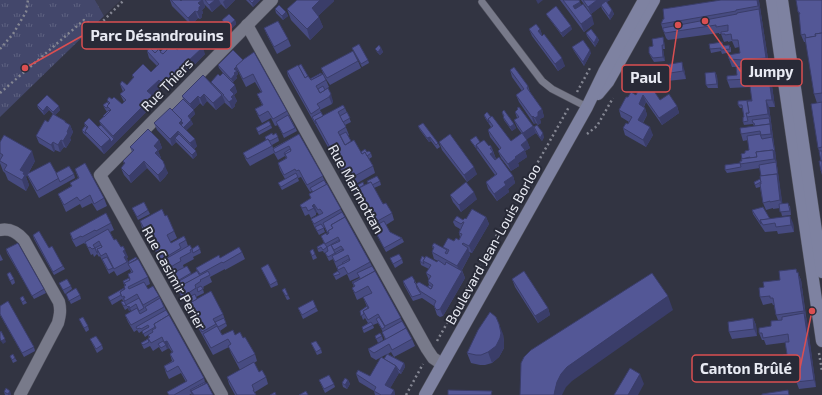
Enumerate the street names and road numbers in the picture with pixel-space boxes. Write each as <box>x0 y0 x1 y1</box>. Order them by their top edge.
street label: Rue Thiers <box>137 55 196 115</box>
street label: Rue Marmottan <box>325 141 388 236</box>
street label: Boulevard Jean-Louis Borloo <box>441 160 544 327</box>
street label: Rue Casimir Perier <box>139 223 210 333</box>

